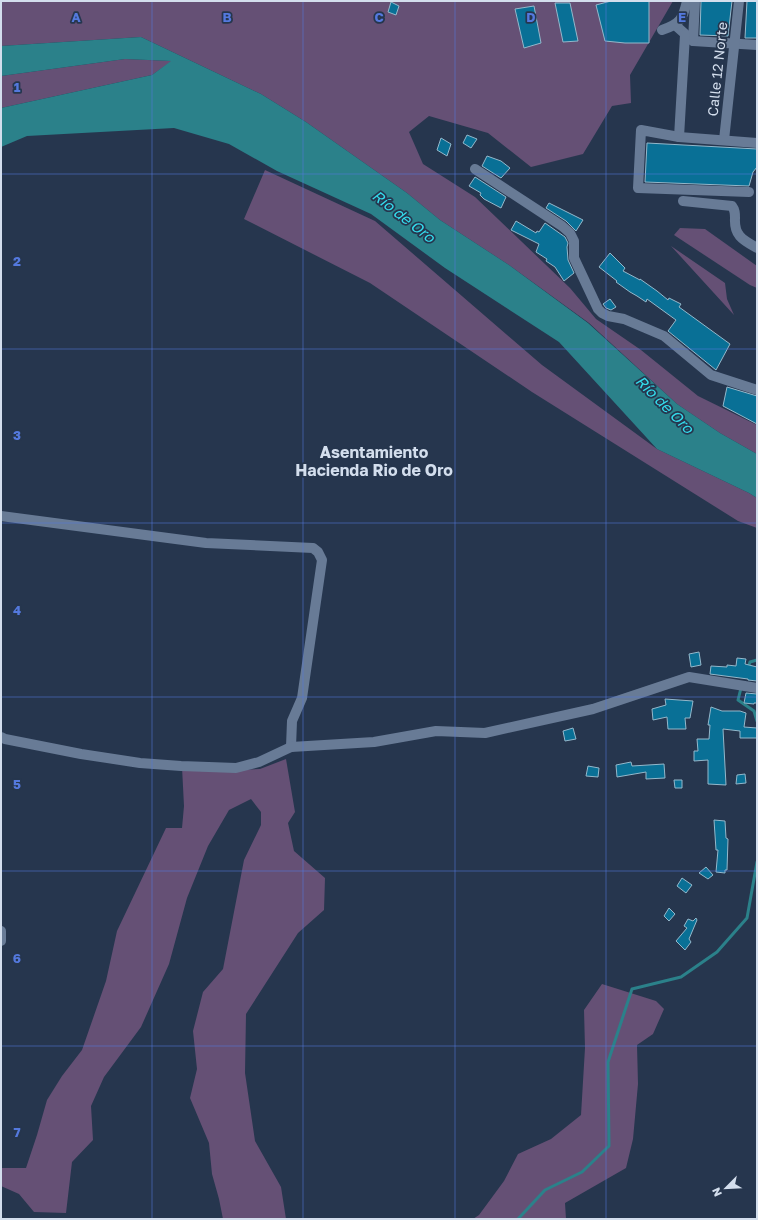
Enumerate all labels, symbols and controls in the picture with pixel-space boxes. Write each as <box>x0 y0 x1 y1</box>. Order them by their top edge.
text: A <box>71 9 81 25</box>
text: B <box>222 9 232 25</box>
text: C <box>374 9 384 25</box>
text: D <box>526 9 536 25</box>
text: E <box>678 9 686 25</box>
street label: Calle 12 Norte <box>704 21 730 117</box>
text: 1 <box>14 79 21 95</box>
water label: Río de Oro <box>369 186 440 247</box>
text: 2 <box>13 253 21 269</box>
water label: Río de Oro <box>632 371 698 437</box>
text: 3 <box>13 427 21 443</box>
district label: Asentamiento Hacienda Rio de Oro <box>295 442 453 480</box>
text: 4 <box>13 602 21 618</box>
text: 5 <box>13 776 21 792</box>
text: 6 <box>13 950 21 966</box>
text: 7 <box>13 1124 21 1140</box>
north arrow <box>706 1168 746 1208</box>
text: N <box>709 1186 724 1199</box>

